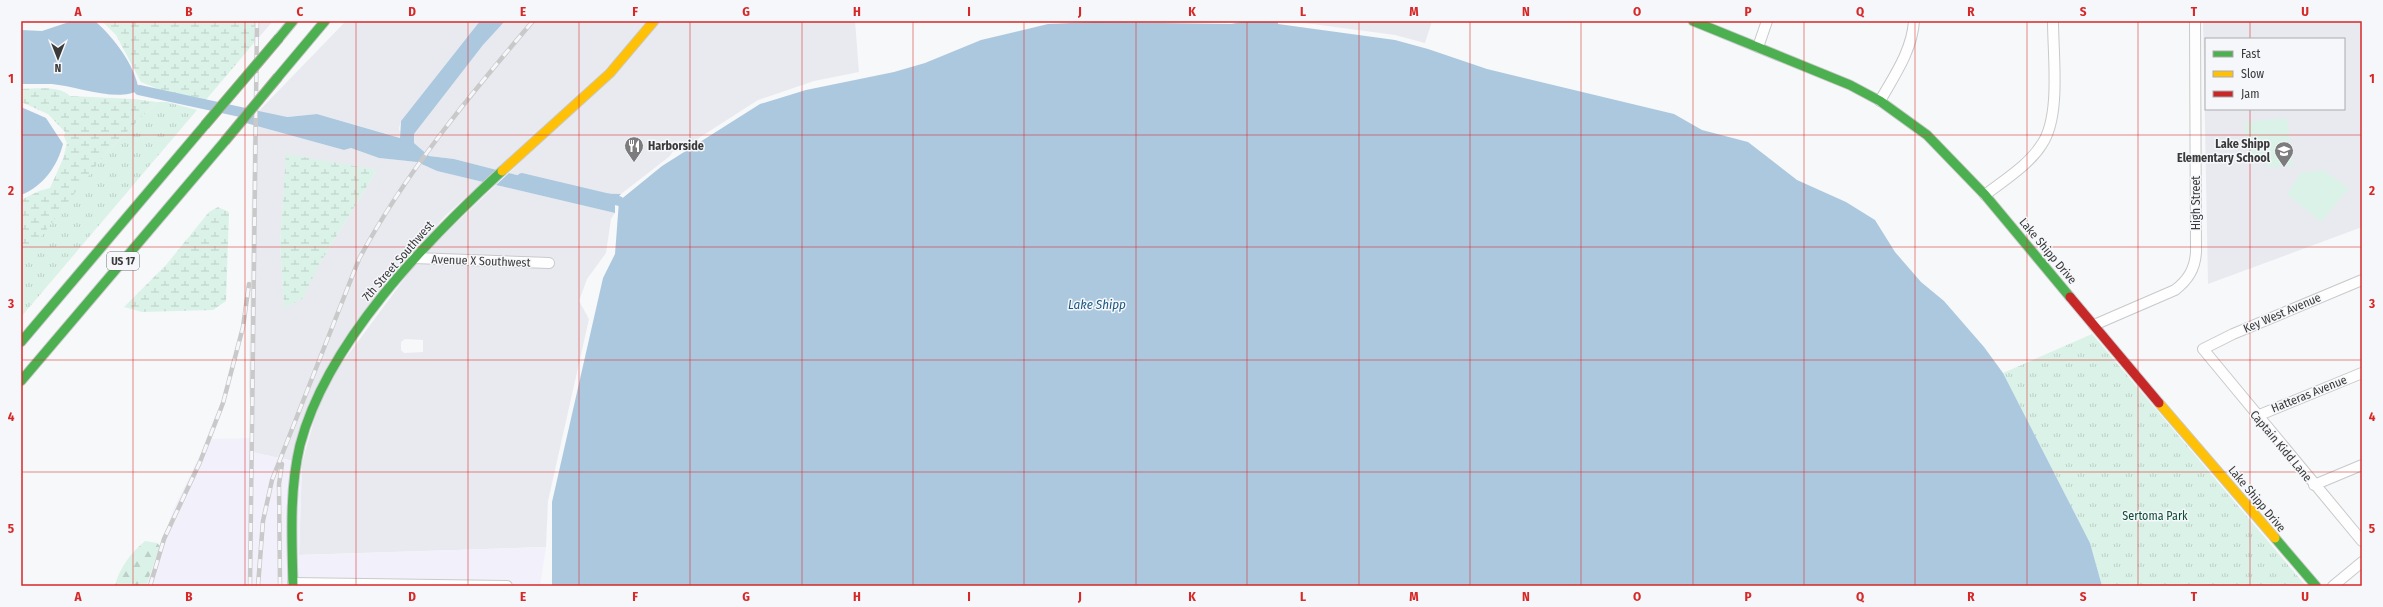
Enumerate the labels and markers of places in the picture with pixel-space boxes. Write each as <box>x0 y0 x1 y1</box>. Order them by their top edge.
restaurant icon: Harborside <box>623 135 645 163</box>
place label: Lake Shipp Elementary School <box>2177 137 2271 165</box>
place label: Harborside <box>648 139 704 153</box>
school or university icon: Lake Shipp Elementary School <box>2273 140 2295 168</box>

